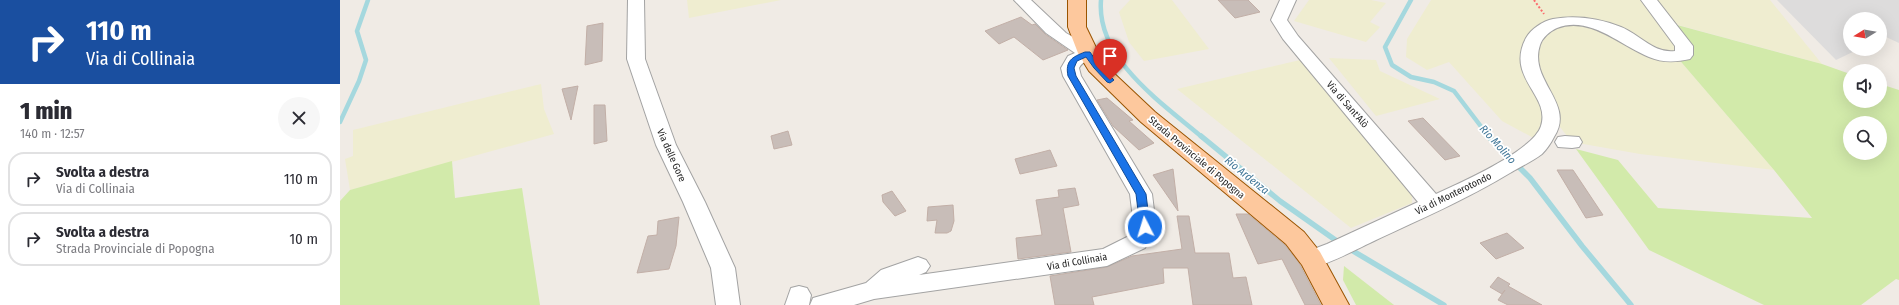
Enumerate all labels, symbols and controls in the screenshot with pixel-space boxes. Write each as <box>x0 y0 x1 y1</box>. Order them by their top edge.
north arrow <box>1843 12 1887 56</box>
map controls <box>1843 12 1887 160</box>
text: 110 m <box>86 14 152 47</box>
icon: right <box>20 16 72 68</box>
pin <box>1093 39 1127 80</box>
icon: arrive <box>1099 45 1121 67</box>
text: Via di Collinaia <box>86 48 195 70</box>
button: sound <box>1843 64 1887 108</box>
street label: Via di Sant'Alò <box>1324 79 1371 131</box>
text: 1 min <box>20 97 72 125</box>
button: close <box>278 97 320 139</box>
street label: Strada Provinciale di Popogna <box>1146 114 1247 202</box>
button: search <box>1843 116 1887 160</box>
water label: Rio Molino <box>1477 122 1519 167</box>
text: 140 m · 12:57 <box>20 126 85 141</box>
street label: Via delle Gore <box>654 127 688 184</box>
water label: Rio Ardenza <box>1222 154 1272 197</box>
text: Svolta a destra <box>56 163 149 181</box>
icon: right <box>22 168 44 190</box>
text: 110 m <box>284 170 318 188</box>
street label: Via di Monterotondo <box>1413 170 1494 218</box>
text: Via di Collinaia <box>56 181 135 196</box>
position arrow <box>1124 206 1166 248</box>
text: Svolta a destra <box>56 223 149 241</box>
icon: right <box>22 228 44 250</box>
text: 10 m <box>289 230 318 248</box>
text: Strada Provinciale di Popogna <box>56 241 215 256</box>
street label: Via di Collinaia <box>1046 251 1108 273</box>

